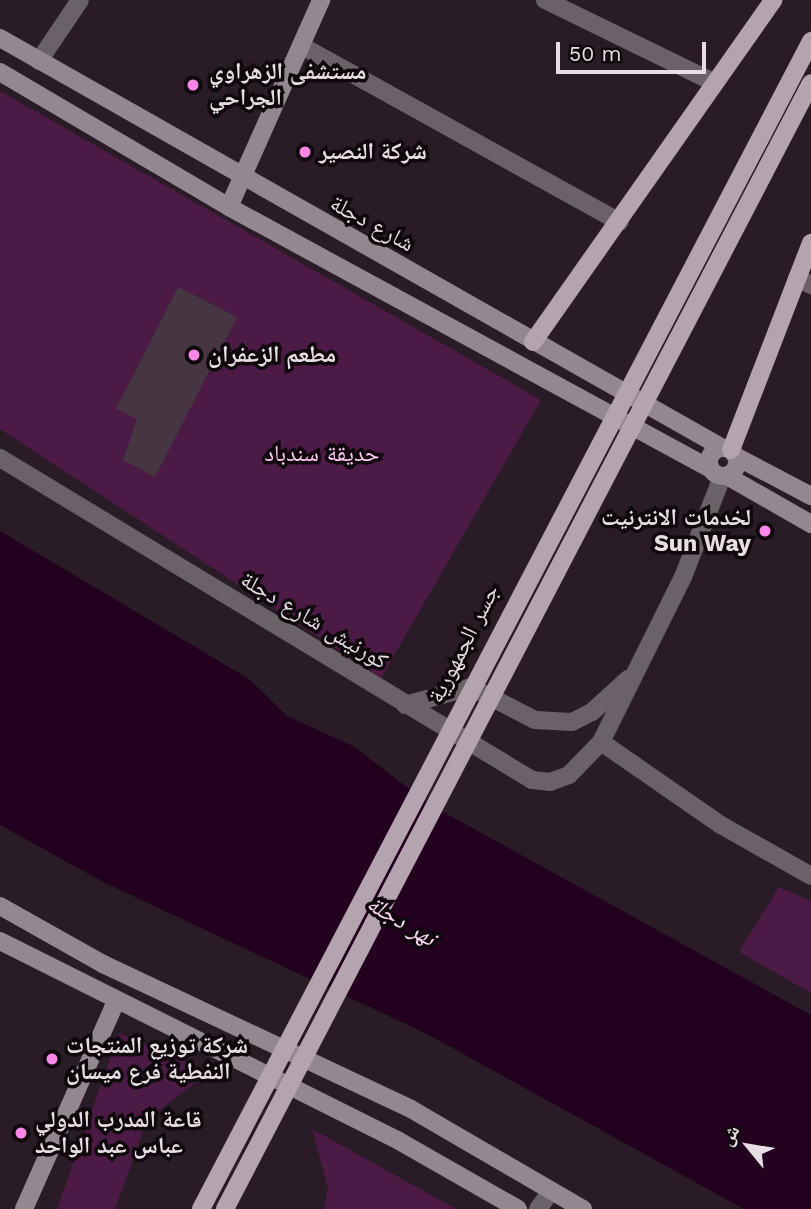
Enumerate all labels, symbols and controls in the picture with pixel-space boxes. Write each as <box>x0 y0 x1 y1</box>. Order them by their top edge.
scale bar <box>559 28 710 72</box>
text: 50 m <box>569 41 621 66</box>
place label: مستشفى الزهراوي الجراحي <box>209 58 366 112</box>
marker: مستشفى الزهراوي الجراحي <box>183 75 203 95</box>
place label: شركة النصير <box>319 138 427 166</box>
marker: شركة النصير <box>297 144 313 160</box>
street label: شارع دجلة <box>325 190 419 258</box>
place label: مطعم الزعفران <box>208 341 336 369</box>
marker: مطعم الزعفران <box>186 347 202 363</box>
park label: حديقة سندباد <box>265 440 379 468</box>
place label: لخدمات الانترنيت Sun Way <box>601 504 751 558</box>
marker: لخدمات الانترنيت Sun Way <box>757 523 773 539</box>
street label: كورنيش شارع دجلة <box>235 566 393 676</box>
street label: جسر الجمهورية <box>422 580 506 708</box>
water label: نهر دجلة <box>361 889 441 953</box>
place label: شركة توزيع المنتجات النفطية فرع ميسان <box>66 1032 248 1086</box>
marker: شركة توزيع المنتجات النفطية فرع ميسان <box>44 1051 60 1067</box>
place label: قاعة المدرب الدولي عباس عبد الواحد <box>35 1106 202 1160</box>
north arrow <box>713 1111 783 1181</box>
text: ش <box>714 1121 744 1150</box>
marker: قاعة المدرب الدولي عباس عبد الواحد <box>13 1125 29 1141</box>

